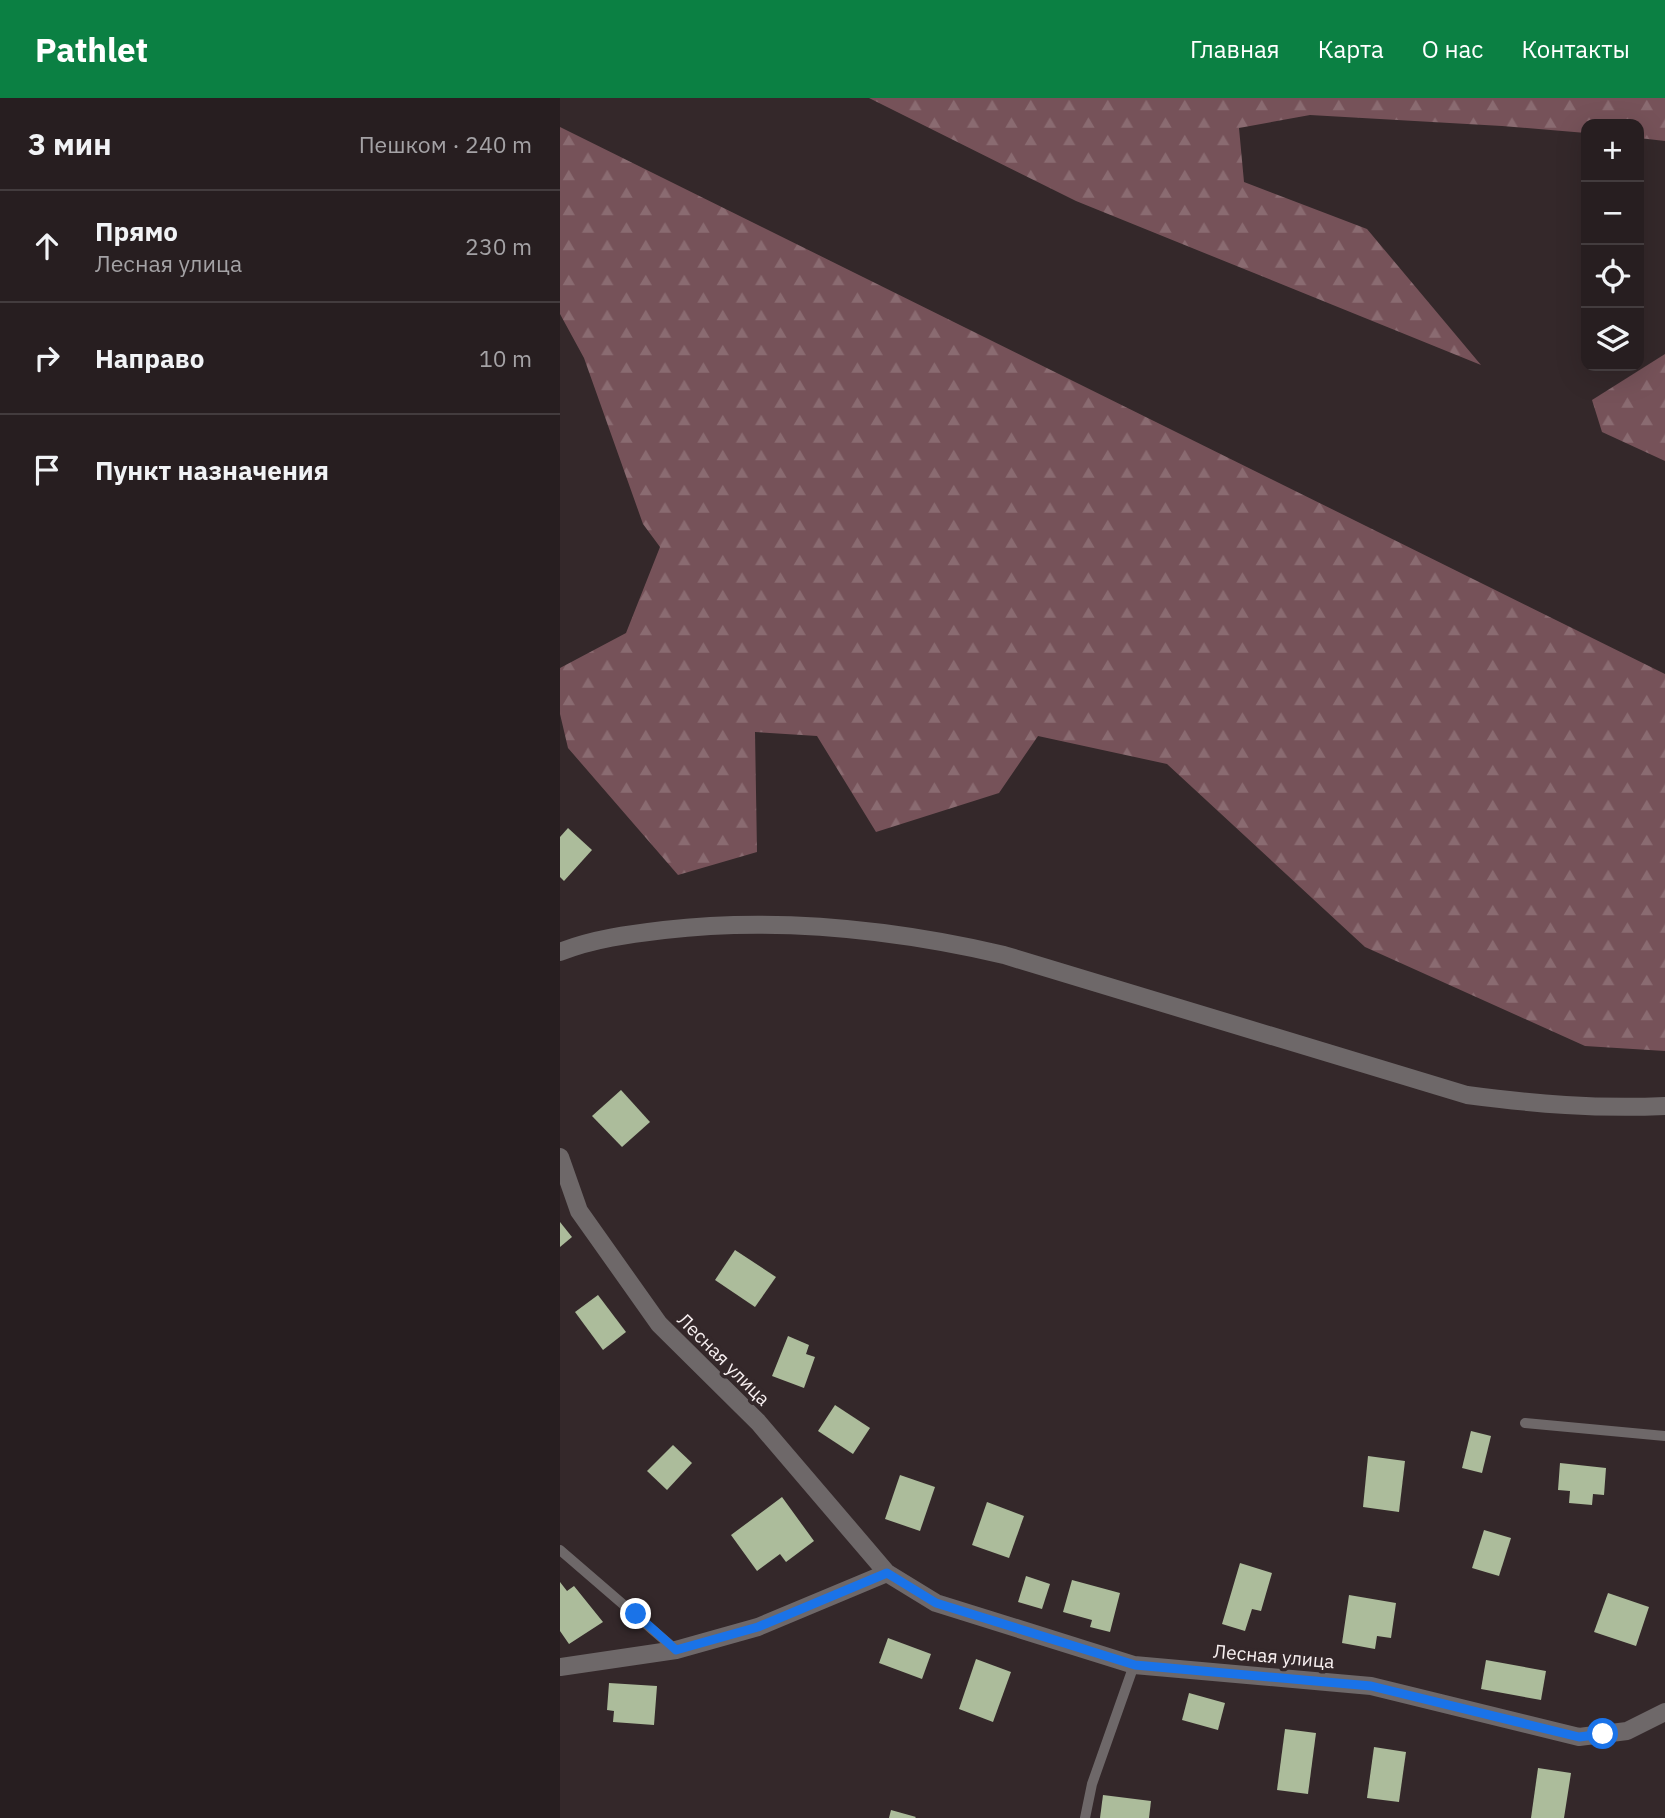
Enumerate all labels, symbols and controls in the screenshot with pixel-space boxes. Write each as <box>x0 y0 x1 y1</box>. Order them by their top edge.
text: Pathlet <box>35 28 148 71</box>
text: Главная <box>1190 33 1280 65</box>
text: Карта <box>1318 33 1384 65</box>
text: О нас <box>1422 33 1483 65</box>
text: Контакты <box>1521 33 1630 65</box>
map controls <box>1581 119 1644 371</box>
button: + <box>1581 119 1644 182</box>
text: 3 мин <box>28 124 112 163</box>
text: Пешком · 240 m <box>359 129 532 159</box>
button: − <box>1581 182 1644 245</box>
text: Прямо <box>95 214 178 248</box>
icon: ahead <box>28 227 66 265</box>
text: 230 m <box>465 231 532 261</box>
button: locate <box>1581 245 1644 308</box>
text: Лесная улица <box>95 248 242 278</box>
button: layers <box>1581 308 1644 371</box>
icon: right <box>28 339 66 377</box>
text: Направо <box>95 341 204 375</box>
text: 10 m <box>479 343 532 373</box>
icon: arrive <box>28 451 66 489</box>
text: Пункт назначения <box>95 453 329 487</box>
street label: Лесная улица <box>673 1308 775 1410</box>
route end <box>620 1598 651 1629</box>
street label: Лесная улица <box>1212 1639 1336 1673</box>
route start <box>1587 1718 1618 1749</box>

